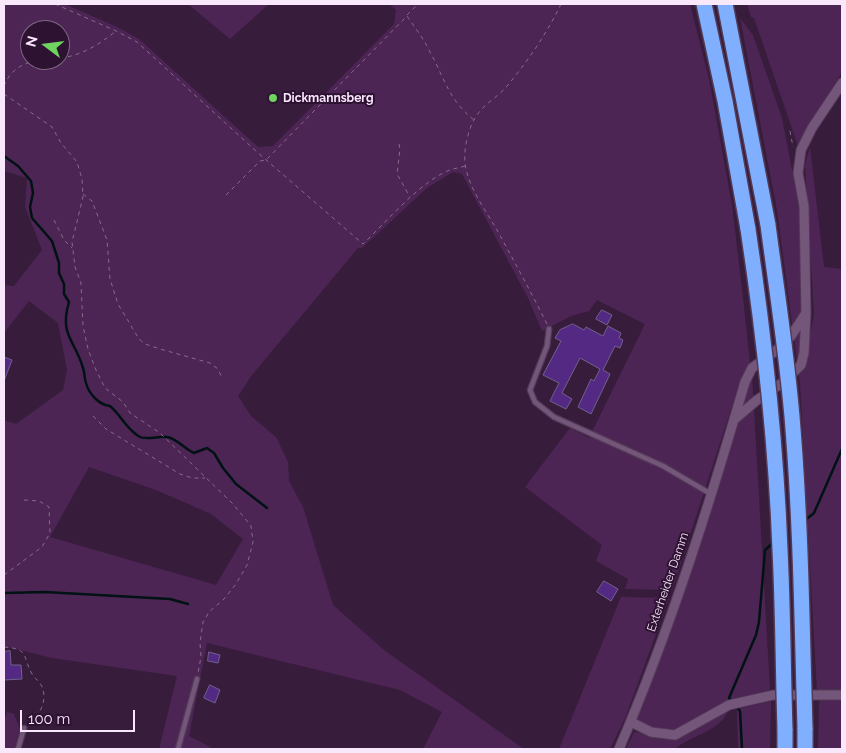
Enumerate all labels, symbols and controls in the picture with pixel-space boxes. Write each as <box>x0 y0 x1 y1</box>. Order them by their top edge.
north arrow <box>20 20 70 70</box>
text: N <box>22 34 41 49</box>
place label: Dickmannsberg <box>283 91 374 105</box>
marker: Dickmannsberg <box>267 92 279 104</box>
street label: Exterheider Damm <box>644 530 692 634</box>
scale bar <box>22 700 138 732</box>
text: 100 m <box>28 710 70 728</box>

